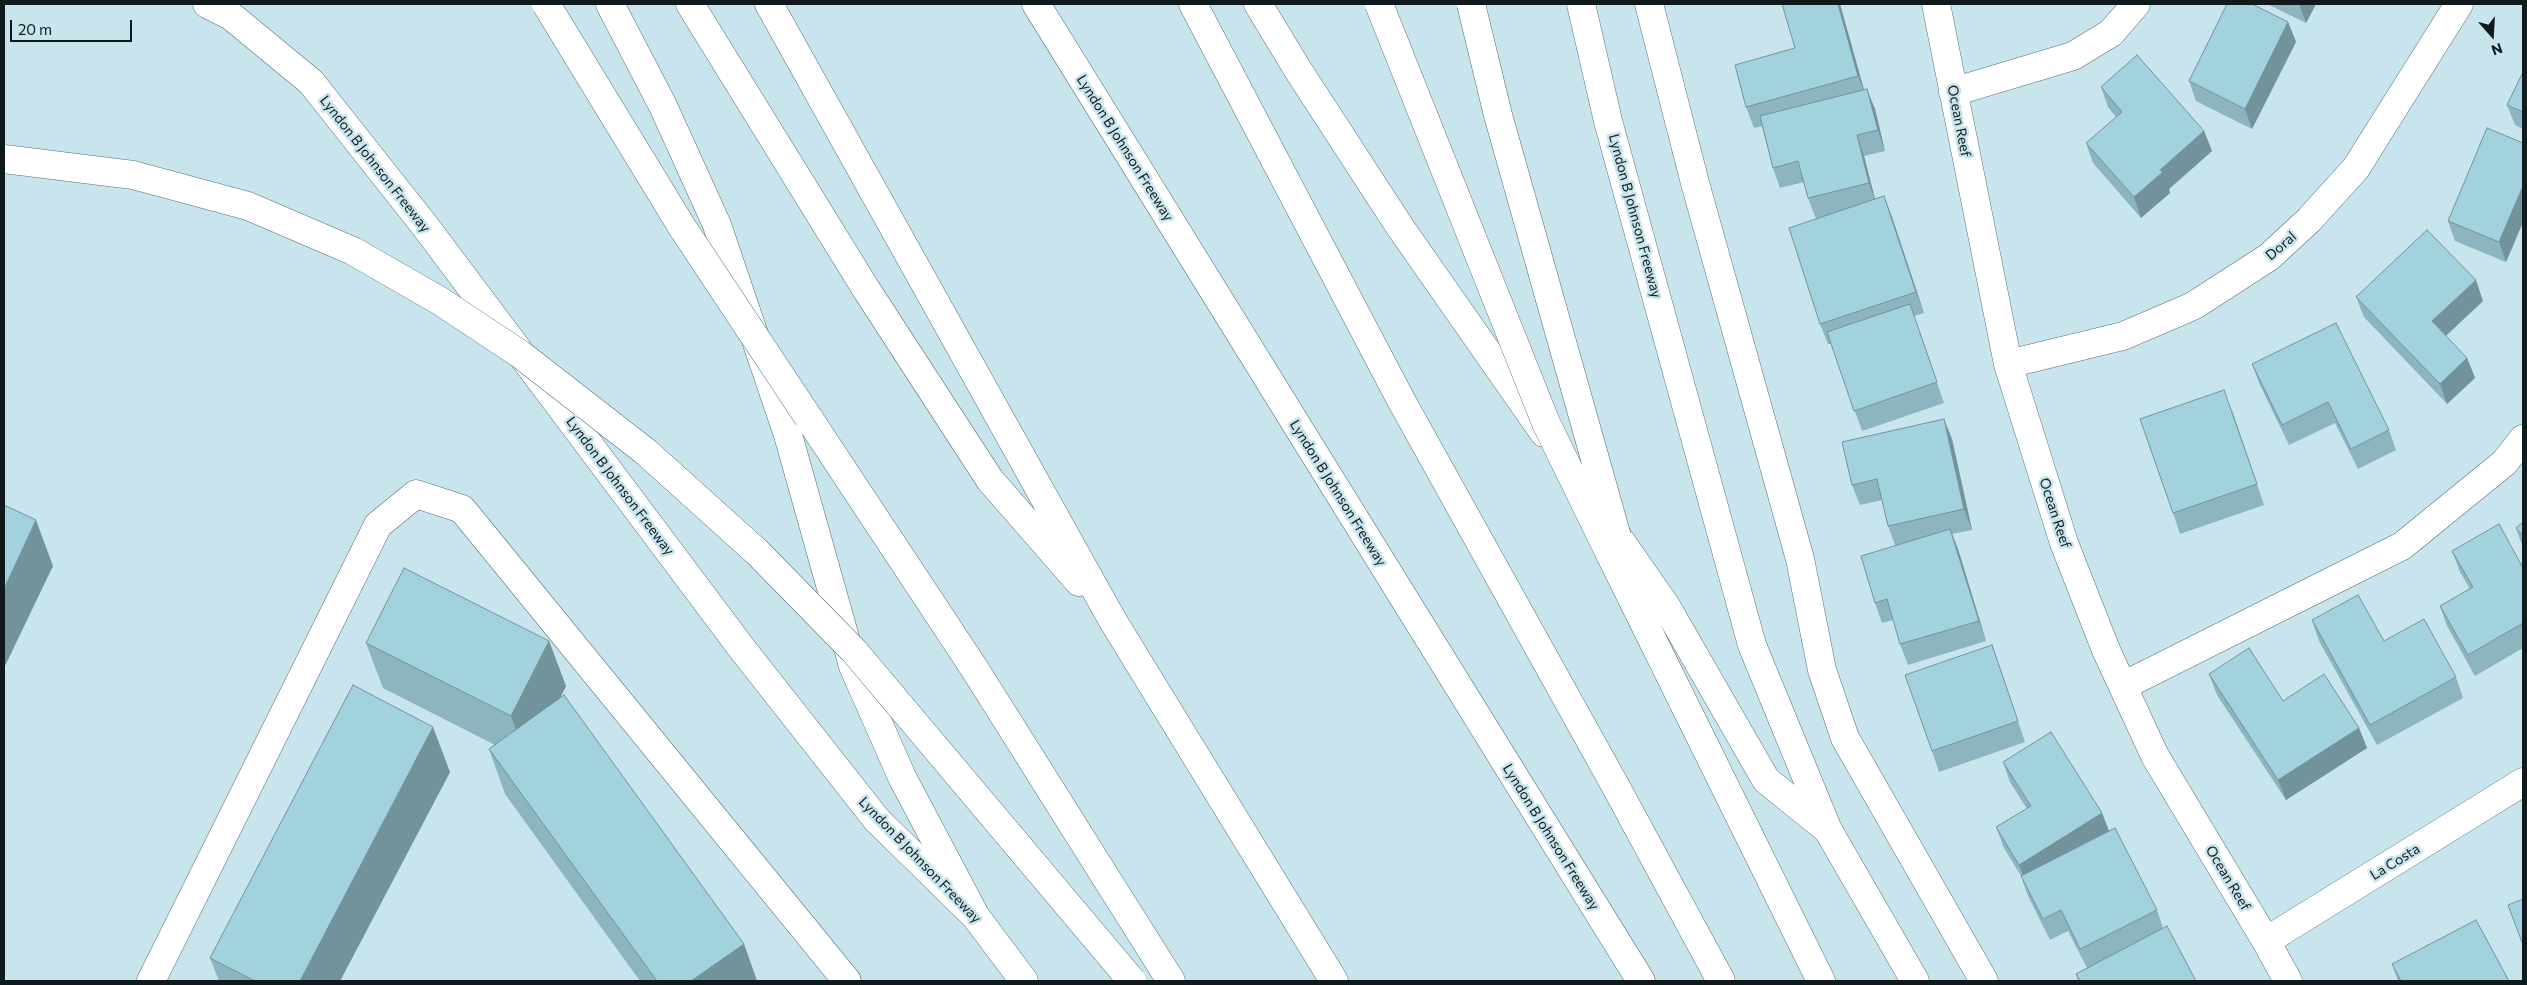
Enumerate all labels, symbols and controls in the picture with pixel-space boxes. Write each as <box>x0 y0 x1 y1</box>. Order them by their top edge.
scale bar <box>12 10 135 42</box>
north arrow <box>2467 10 2517 60</box>
text: 20 m <box>18 20 52 38</box>
text: N <box>2489 40 2505 59</box>
street label: Lyndon B Johnson Freeway <box>1073 72 1177 224</box>
street label: Ocean Reef <box>1944 84 1974 158</box>
street label: Lyndon B Johnson Freeway <box>316 92 434 236</box>
street label: Lyndon B Johnson Freeway <box>1605 132 1665 300</box>
street label: Doral <box>2262 228 2300 264</box>
street label: Lyndon B Johnson Freeway <box>562 413 678 559</box>
street label: Lyndon B Johnson Freeway <box>1286 417 1390 569</box>
street label: Ocean Reef <box>2036 476 2074 550</box>
street label: Lyndon B Johnson Freeway <box>1499 761 1603 913</box>
street label: Lyndon B Johnson Freeway <box>855 793 985 927</box>
street label: La Costa <box>2367 840 2423 884</box>
street label: Ocean Reef <box>2202 842 2254 914</box>

